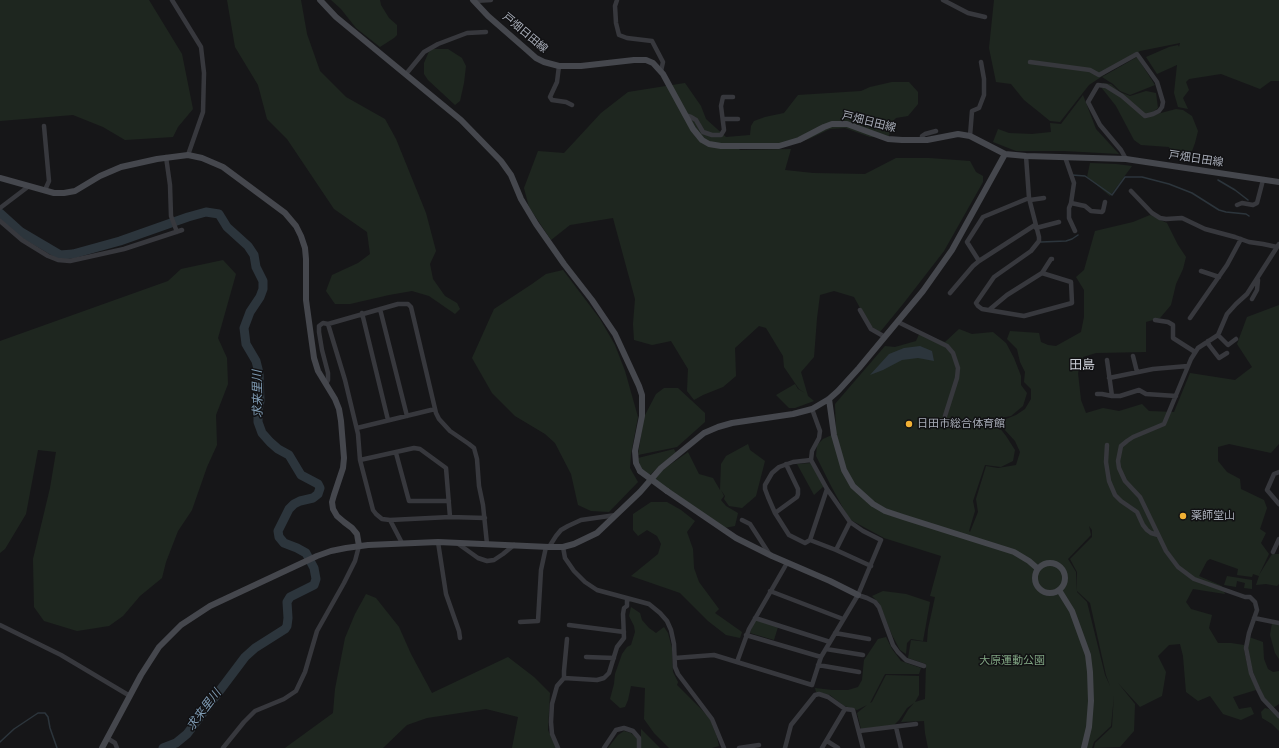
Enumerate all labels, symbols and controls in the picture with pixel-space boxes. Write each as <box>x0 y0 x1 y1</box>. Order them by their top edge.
street label: 戸畑日田線 <box>500 10 550 56</box>
street label: 戸畑日田線 <box>841 109 897 135</box>
street label: 戸畑日田線 <box>1168 149 1224 169</box>
district label: 田島 <box>1069 357 1095 373</box>
water label: 求来里川 <box>250 370 266 418</box>
place label: 日田市総合体育館 <box>917 417 1005 431</box>
marker: 日田市総合体育館 <box>904 419 914 429</box>
place label: 薬師堂山 <box>1191 509 1235 523</box>
marker: 薬師堂山 <box>1178 511 1188 521</box>
park label: 大原運動公園 <box>979 654 1045 668</box>
water label: 求来里川 <box>184 686 224 734</box>

